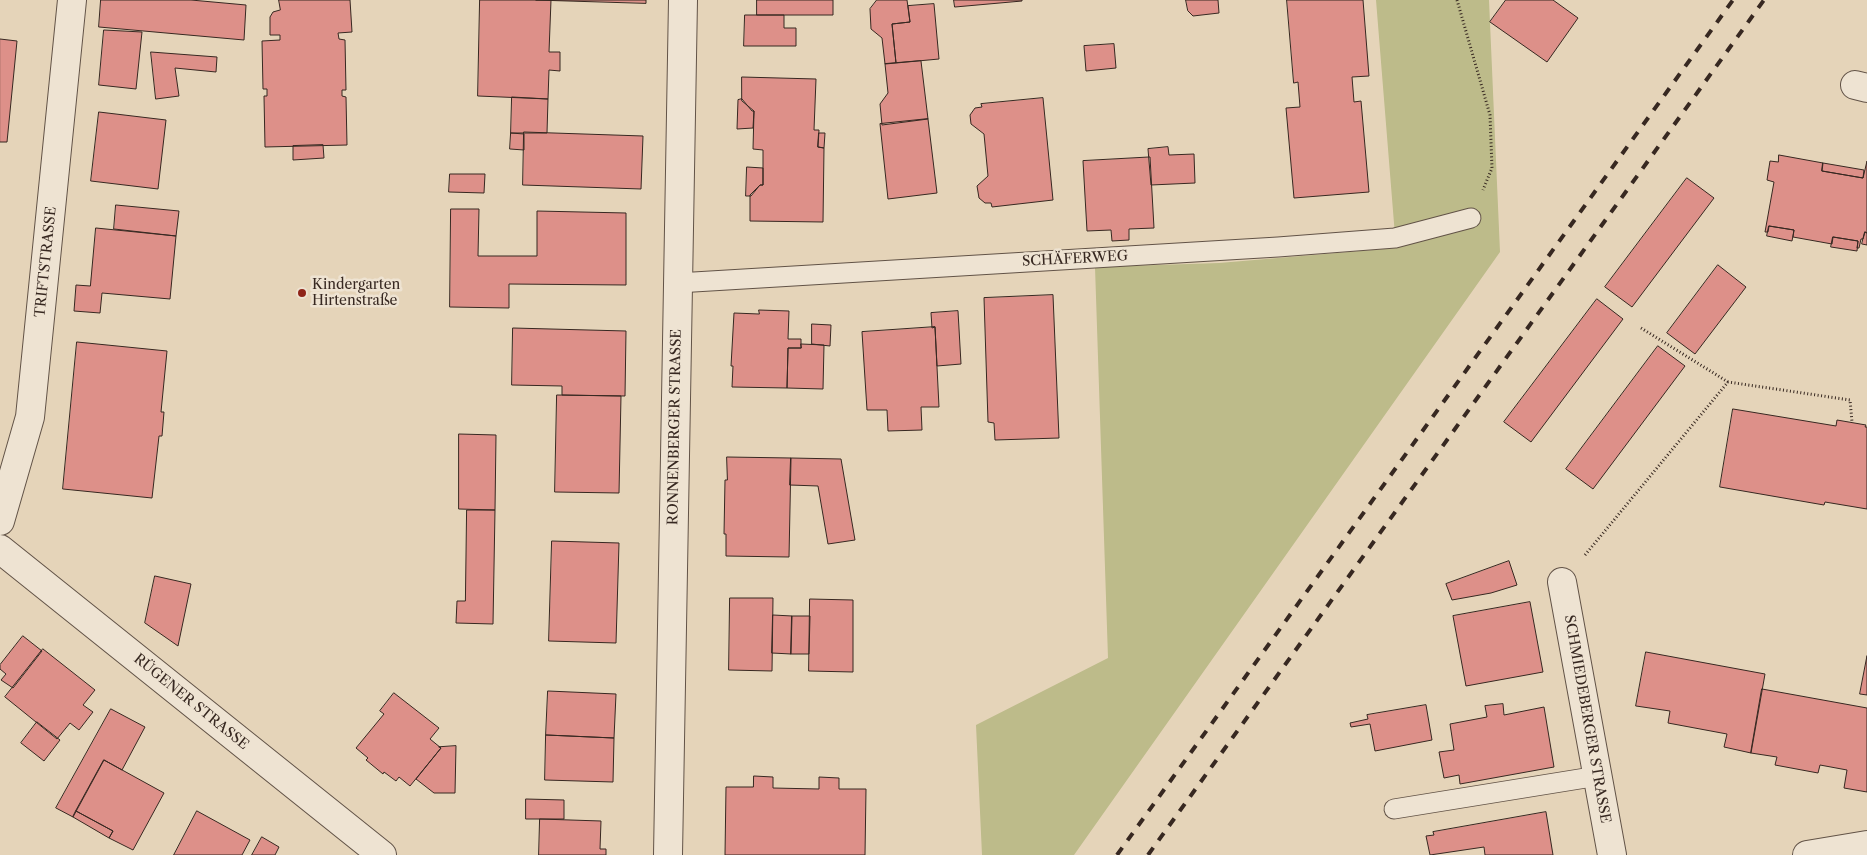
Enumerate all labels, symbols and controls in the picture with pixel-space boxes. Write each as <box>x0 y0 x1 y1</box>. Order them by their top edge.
street label: TRIFTSTRASSE <box>32 206 60 318</box>
street label: SCHÄFERWEG <box>1022 248 1128 270</box>
place label: Kindergarten Hirtenstraße <box>312 277 400 310</box>
marker: Kindergarten Hirtenstraße <box>296 287 308 299</box>
street label: RONNENBERGER STRASSE <box>665 329 685 525</box>
street label: SCHMIEDEBERGER STRASSE <box>1560 613 1614 825</box>
street label: RÜGENER STRASSE <box>130 651 252 753</box>

